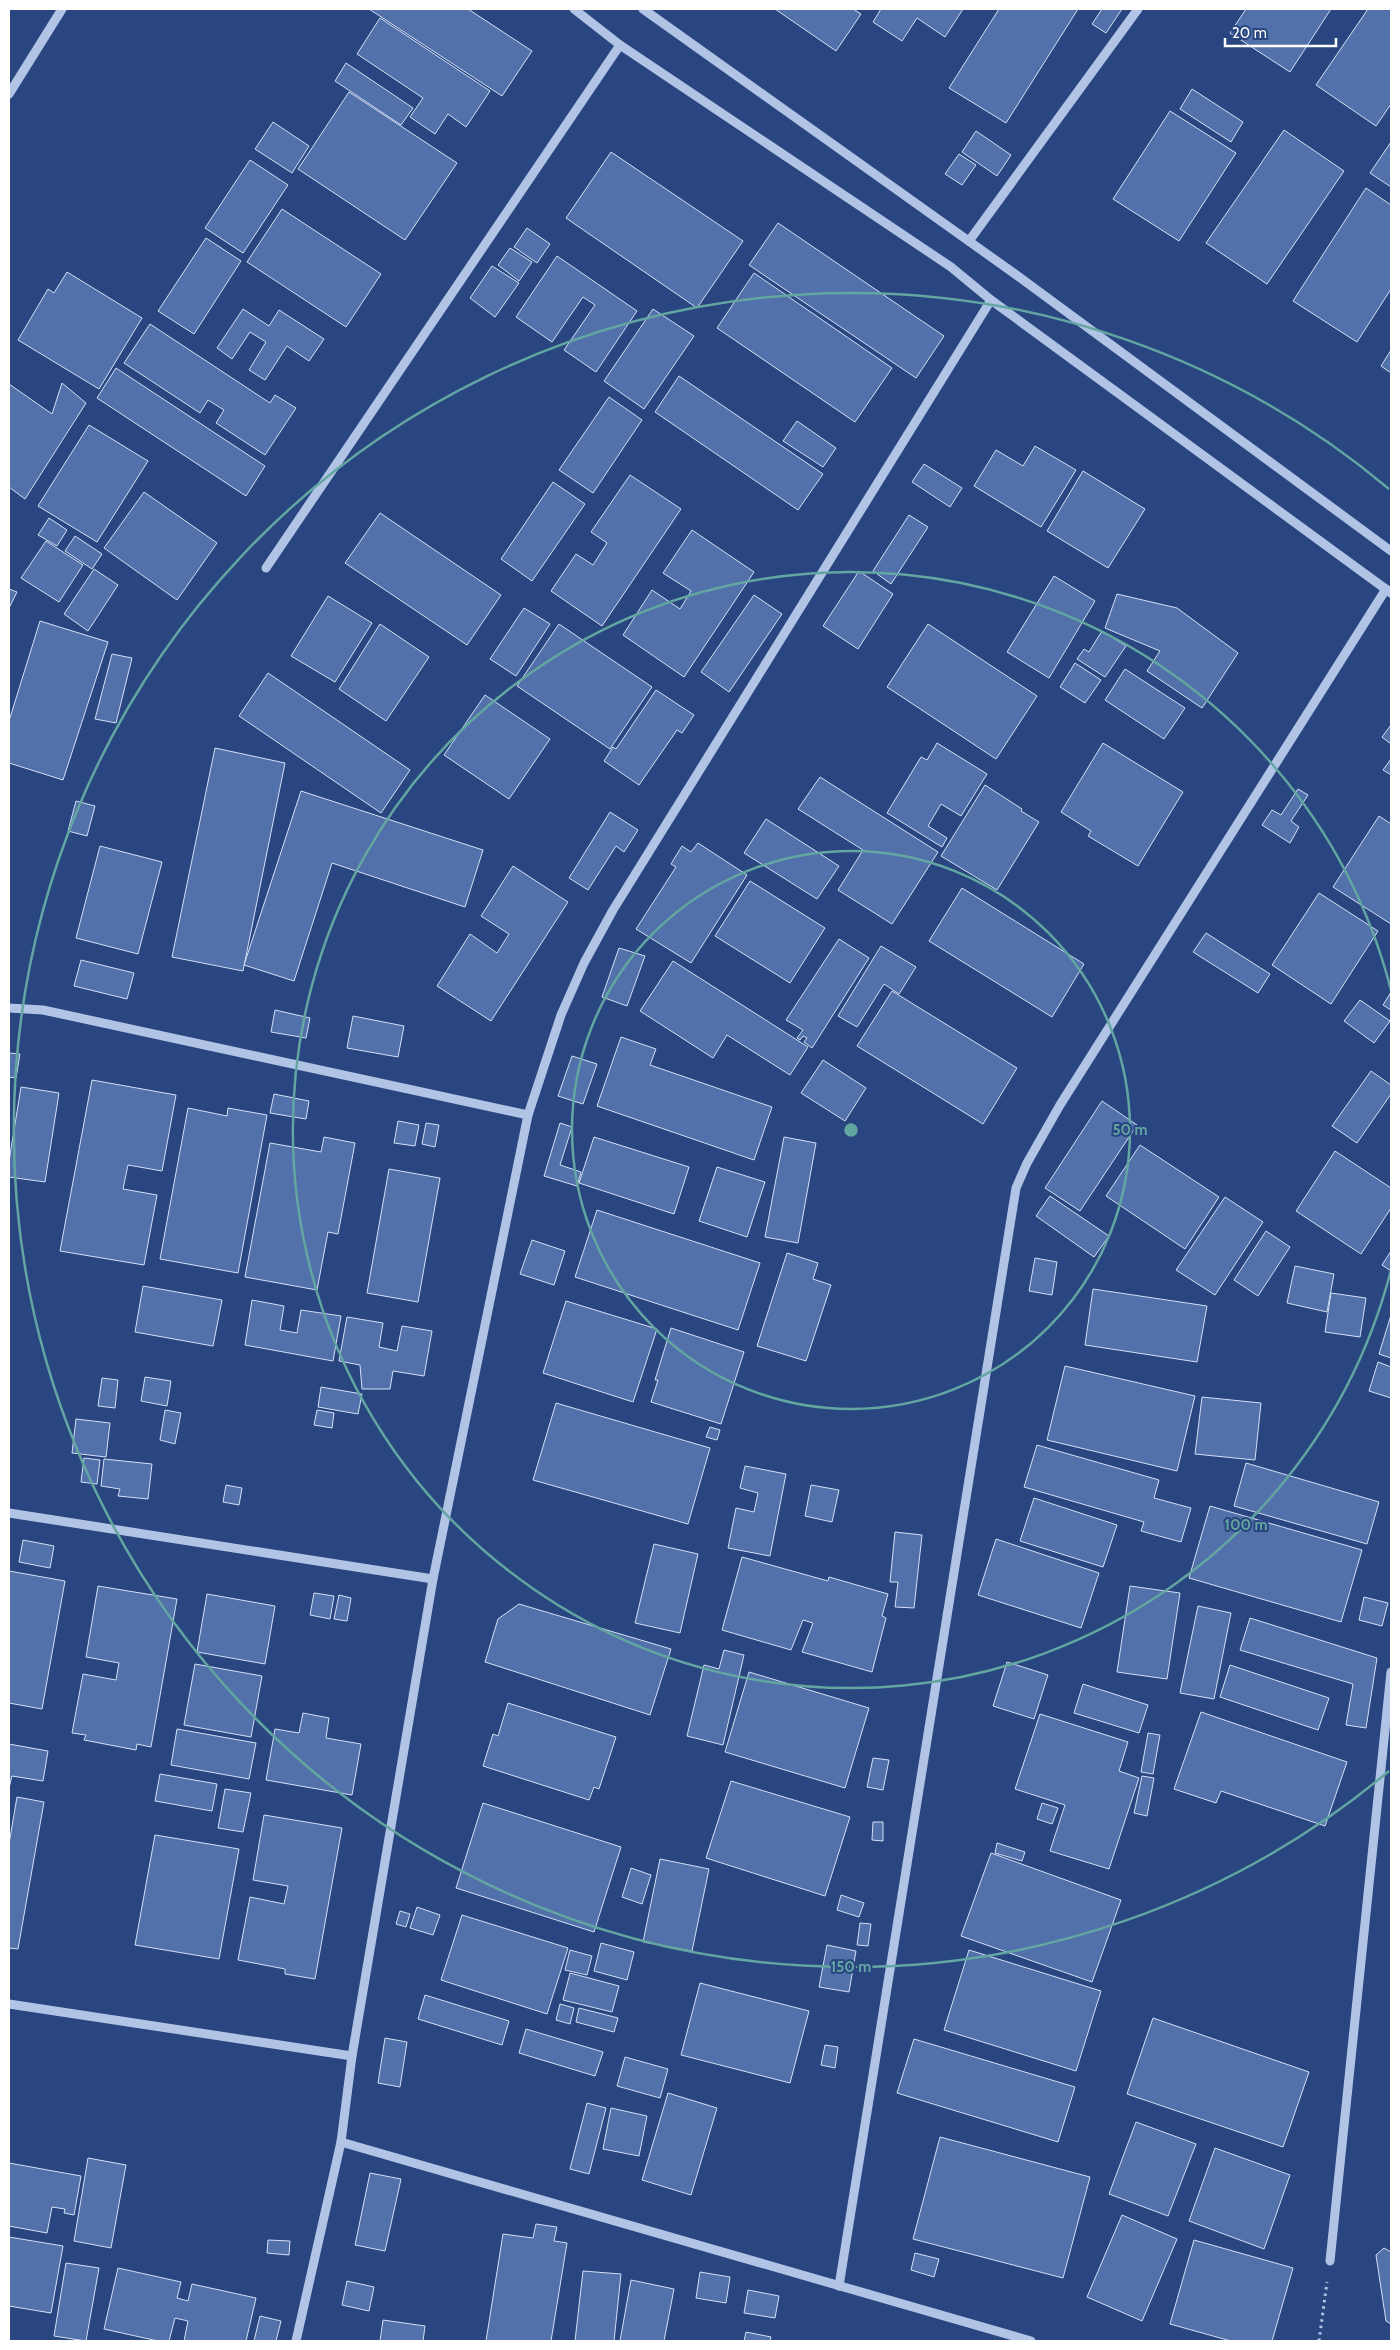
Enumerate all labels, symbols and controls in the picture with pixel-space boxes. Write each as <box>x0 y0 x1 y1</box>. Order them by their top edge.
scale bar <box>1225 15 1336 47</box>
text: 20 m <box>1232 24 1267 42</box>
centre of rings <box>842 1121 860 1139</box>
text: 50 m <box>1112 1121 1148 1139</box>
text: 100 m <box>1224 1516 1268 1534</box>
text: 150 m <box>831 1958 871 1976</box>

